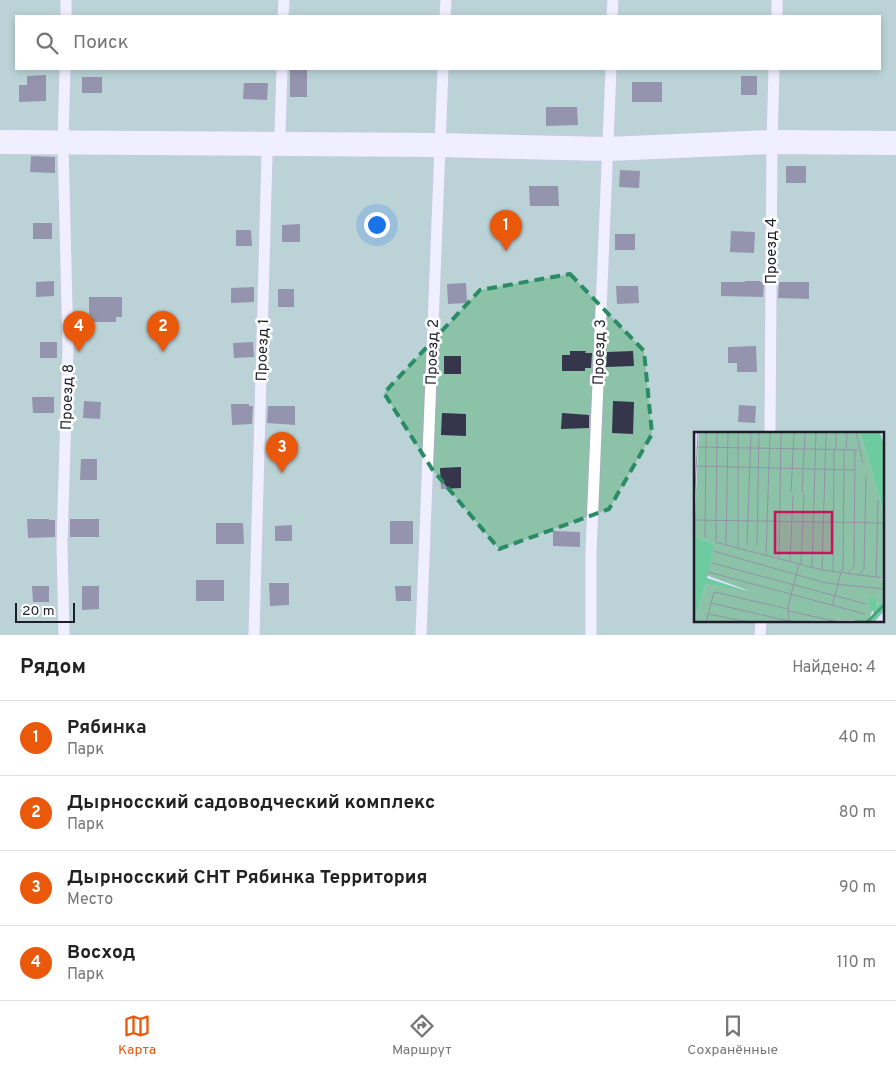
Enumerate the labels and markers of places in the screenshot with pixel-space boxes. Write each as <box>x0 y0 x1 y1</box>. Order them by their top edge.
pin: 1 <box>490 210 522 251</box>
pin: 4 <box>63 311 95 352</box>
pin: 2 <box>147 311 179 352</box>
pin: 3 <box>266 432 298 473</box>

